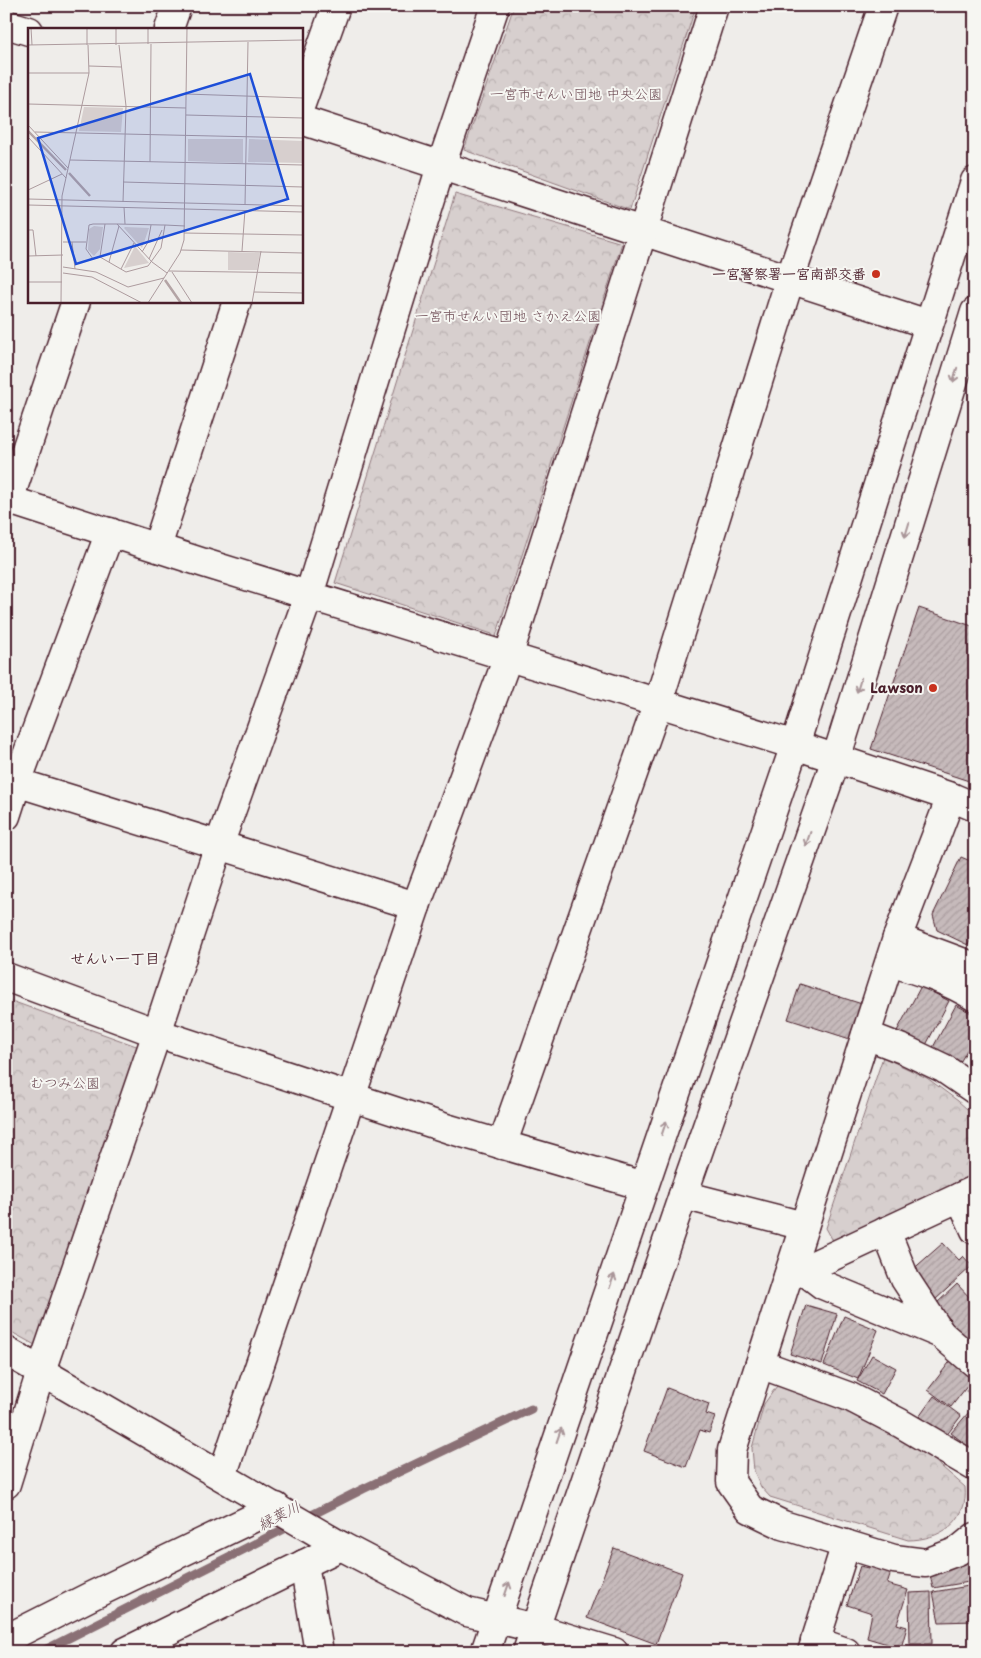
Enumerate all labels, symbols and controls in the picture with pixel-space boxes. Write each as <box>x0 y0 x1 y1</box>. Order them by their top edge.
inset map <box>28 28 302 302</box>
park label: 一宮市せんい団地 中央公園 <box>490 83 662 104</box>
place label: 一宮警察署一宮南部交番 <box>712 263 866 284</box>
marker: 一宮警察署一宮南部交番 <box>870 268 882 280</box>
park label: 一宮市せんい団地 さかえ公園 <box>415 305 601 326</box>
one-way arrow <box>949 366 959 382</box>
one-way arrow <box>901 522 911 538</box>
one-way arrow <box>853 677 863 693</box>
place label: Lawson <box>870 677 923 698</box>
marker: Lawson <box>927 682 939 694</box>
one-way arrow <box>802 831 812 847</box>
district label: せんい一丁目 <box>70 946 160 969</box>
park label: むつみ公園 <box>30 1072 100 1093</box>
one-way arrow <box>660 1120 669 1136</box>
one-way arrow <box>607 1274 617 1290</box>
one-way arrow <box>555 1428 564 1444</box>
water label: 縁葉川 <box>253 1494 304 1535</box>
one-way arrow <box>503 1582 512 1597</box>

